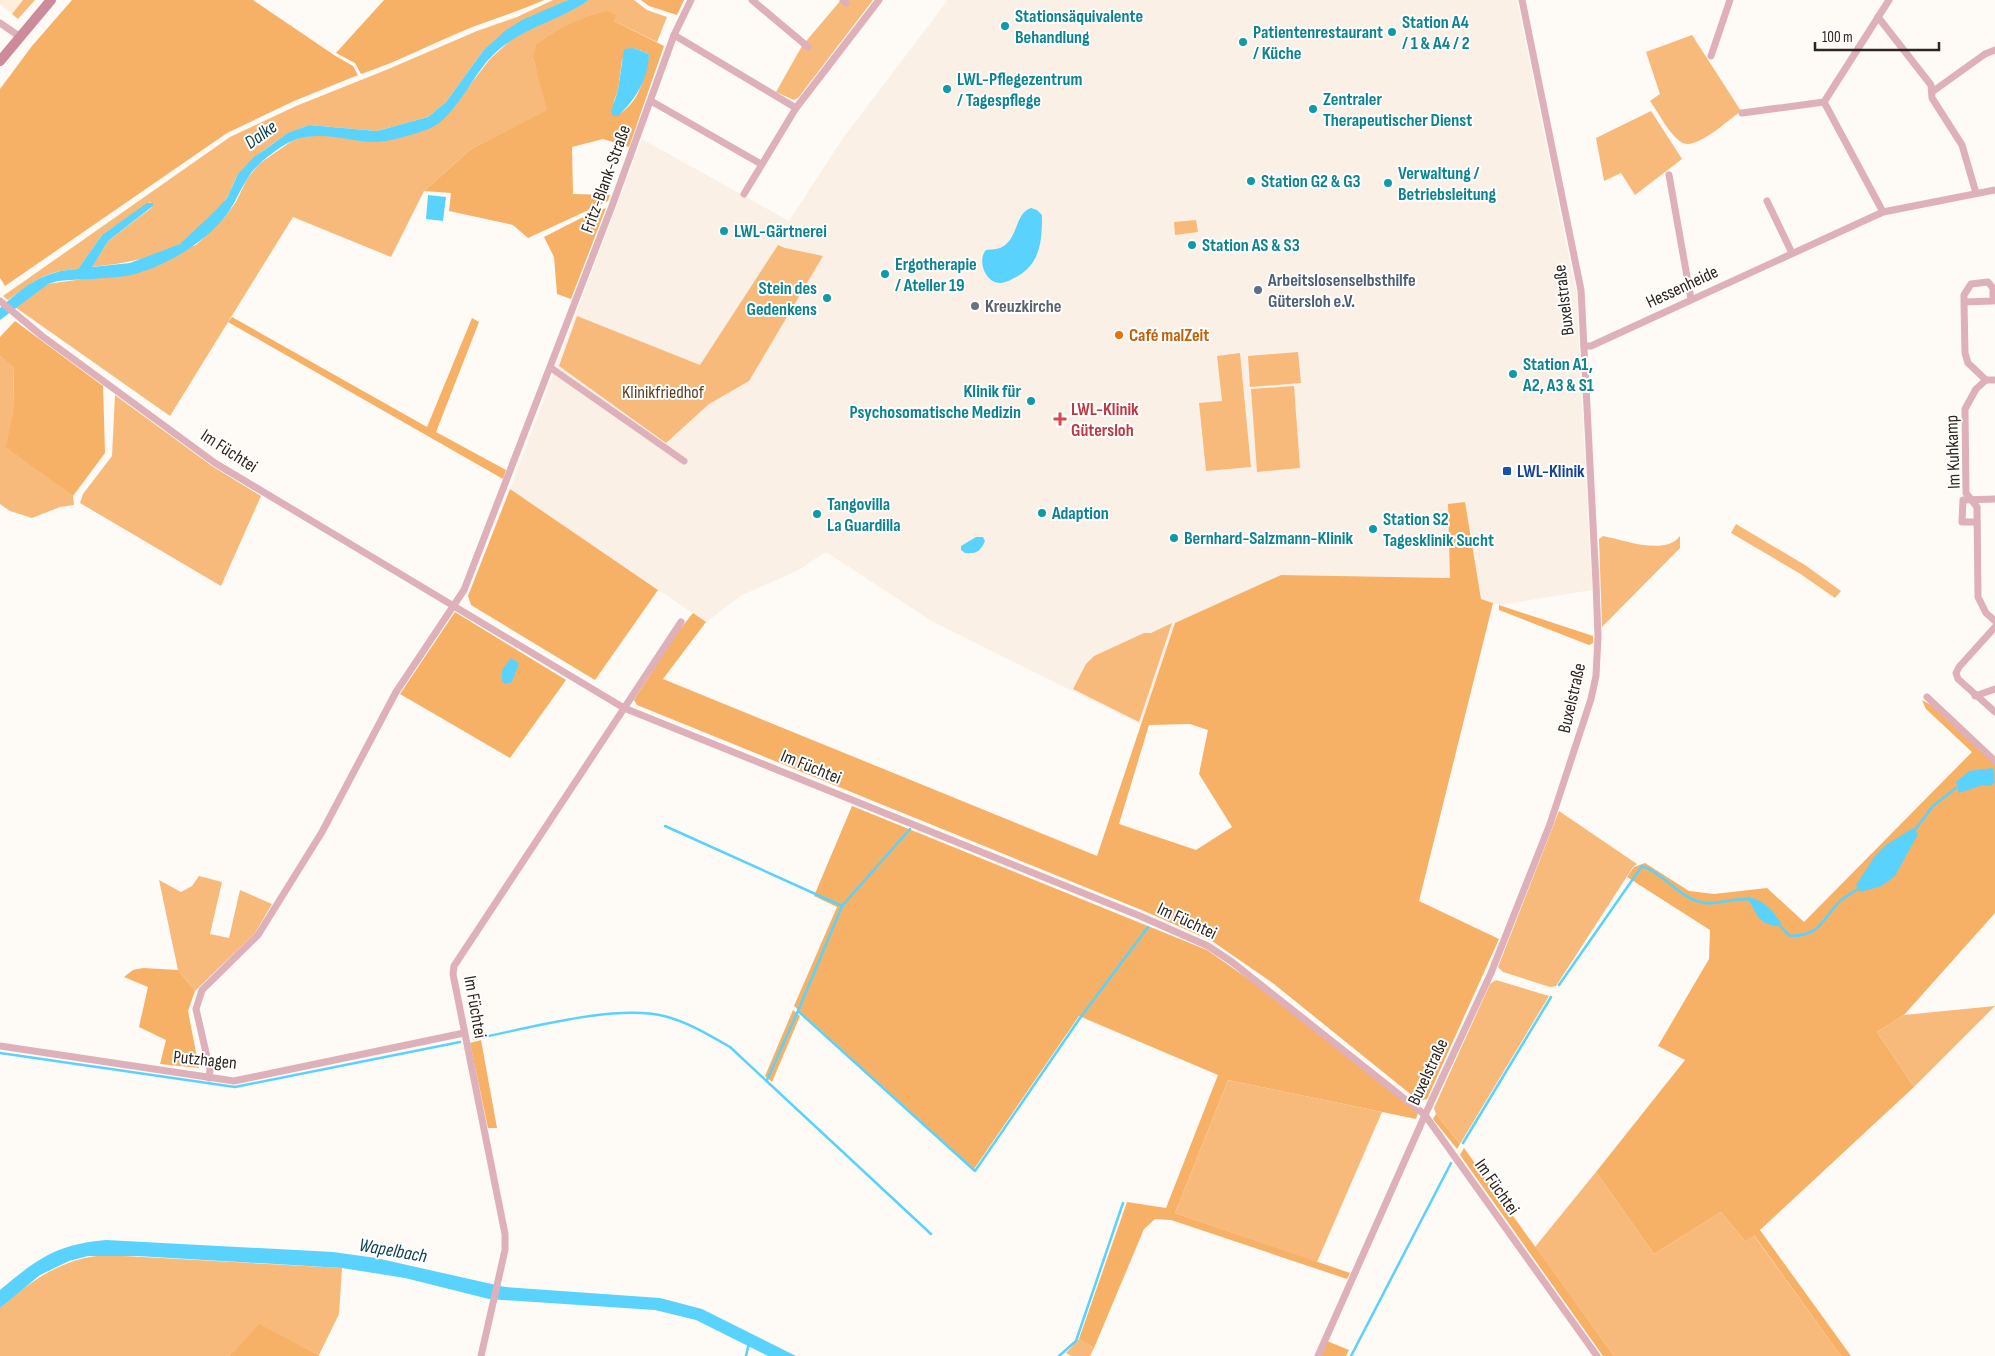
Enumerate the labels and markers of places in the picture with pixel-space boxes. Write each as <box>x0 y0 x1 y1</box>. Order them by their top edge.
place label: Stationsäquivalente Behandlung <box>1015 6 1143 48</box>
place label: Station A4 / 1 & A4 / 2 <box>1402 12 1470 54</box>
marker: Stationsäquivalente Behandlung <box>999 20 1011 32</box>
place label: Patientenrestaurant / Küche <box>1253 22 1383 64</box>
marker: Station A4 / 1 & A4 / 2 <box>1386 26 1398 38</box>
marker: Patientenrestaurant / Küche <box>1237 36 1249 48</box>
place label: LWL-Pflegezentrum / Tagespflege <box>957 69 1082 111</box>
marker: LWL-Pflegezentrum / Tagespflege <box>941 83 953 95</box>
place label: Zentraler Therapeutischer Dienst <box>1323 89 1472 131</box>
marker: Zentraler Therapeutischer Dienst <box>1307 103 1319 115</box>
place label: Verwaltung / Betriebsleitung <box>1398 163 1497 205</box>
place label: Station G2 & G3 <box>1261 171 1361 192</box>
marker: Station G2 & G3 <box>1245 175 1257 187</box>
marker: Verwaltung / Betriebsleitung <box>1382 177 1394 189</box>
place label: LWL-Gärtnerei <box>734 221 827 242</box>
marker: LWL-Gärtnerei <box>718 225 730 237</box>
place label: Station AS & S3 <box>1202 235 1300 256</box>
marker: Station AS & S3 <box>1186 239 1198 251</box>
place label: Ergotherapie / Ateller 19 <box>895 254 977 296</box>
marker: Ergotherapie / Ateller 19 <box>879 268 891 280</box>
place label: Arbeitslosenselbsthilfe Gütersloh e.V. <box>1267 270 1416 312</box>
place label: Stein des Gedenkens <box>746 278 817 320</box>
marker: Arbeitslosenselbsthilfe Gütersloh e.V. <box>1252 284 1264 296</box>
marker: Stein des Gedenkens <box>821 292 833 304</box>
place label: Kreuzkirche <box>985 296 1062 317</box>
marker: Kreuzkirche <box>969 300 981 312</box>
place label: Café malZeit <box>1129 325 1209 346</box>
marker: Café malZeit <box>1113 329 1125 341</box>
place label: Station A1, A2, A3 & S1 <box>1522 354 1594 396</box>
marker: Station A1, A2, A3 & S1 <box>1507 368 1519 380</box>
place label: Klinik für Psychosomatische Medizin <box>849 381 1021 423</box>
marker: Klinik für Psychosomatische Medizin <box>1025 395 1037 407</box>
place label: LWL-Klinik Gütersloh <box>1071 399 1139 441</box>
marker: LWL-Klinik Gütersloh <box>1053 412 1067 426</box>
place label: LWL-Klinik <box>1517 461 1585 482</box>
marker: LWL-Klinik <box>1501 465 1513 477</box>
place label: Tangovilla La Guardilla <box>827 494 901 536</box>
place label: Adaption <box>1051 503 1109 524</box>
marker: Adaption <box>1036 507 1048 519</box>
marker: Tangovilla La Guardilla <box>811 508 823 520</box>
place label: Station S2 Tagesklinik Sucht <box>1383 509 1494 551</box>
marker: Station S2 Tagesklinik Sucht <box>1367 523 1379 535</box>
place label: Bernhard-Salzmann-Klinik <box>1184 528 1353 549</box>
marker: Bernhard-Salzmann-Klinik <box>1168 532 1180 544</box>

